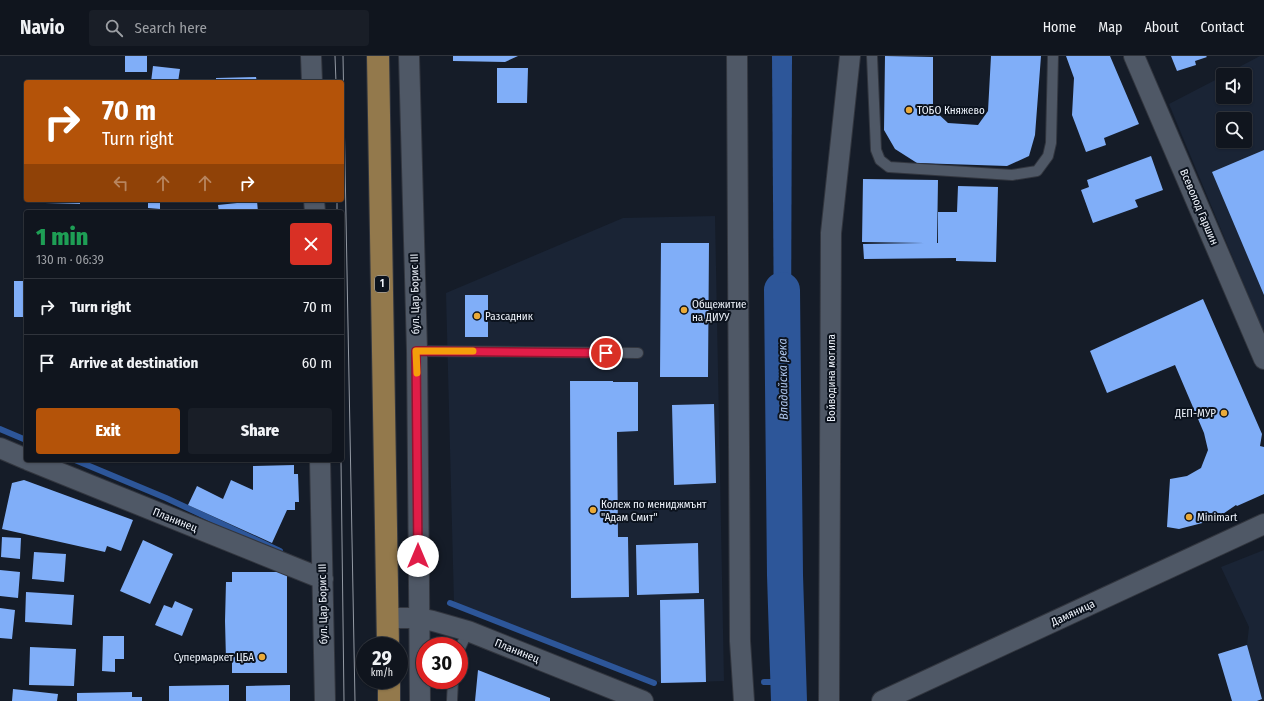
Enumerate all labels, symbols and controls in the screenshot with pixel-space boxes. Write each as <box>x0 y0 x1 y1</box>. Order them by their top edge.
search box <box>89 10 369 46</box>
text: Navio <box>20 16 65 39</box>
icon: search <box>103 17 125 39</box>
text: Search here <box>135 19 207 37</box>
text: Home <box>1043 19 1076 36</box>
text: Map <box>1098 19 1122 36</box>
text: About <box>1144 19 1179 36</box>
text: Contact <box>1201 19 1244 36</box>
map controls <box>1216 68 1252 148</box>
button: sound <box>1216 68 1252 104</box>
text: 70 m <box>102 94 156 127</box>
icon: right <box>36 96 88 148</box>
place label: ТОБО Княжево <box>917 104 985 117</box>
marker: ТОБО Княжево <box>904 105 914 115</box>
button: search <box>1216 112 1252 148</box>
text: Turn right <box>102 128 174 150</box>
street label: Всеволод Гаршин <box>1177 167 1221 247</box>
icon: left <box>110 172 132 194</box>
icon: ahead <box>152 172 174 194</box>
icon: ahead <box>194 172 216 194</box>
icon: right <box>236 172 258 194</box>
text: 1 min <box>36 223 88 251</box>
button: close <box>290 223 332 265</box>
text: 130 m · 06:39 <box>36 252 104 267</box>
street label: бул. Цар Борис III <box>408 254 422 334</box>
road number: 1 <box>375 276 389 292</box>
icon: right <box>36 296 58 318</box>
text: Turn right <box>70 298 131 316</box>
text: 70 m <box>303 298 332 316</box>
place label: Общежитие на ДИУУ <box>692 298 747 324</box>
marker: Общежитие на ДИУУ <box>679 305 689 315</box>
place label: Разсадник <box>485 310 534 323</box>
marker: Разсадник <box>472 311 482 321</box>
street label: Войводина могила <box>825 334 838 422</box>
pin <box>589 336 623 370</box>
water label: Владайска река <box>775 338 791 420</box>
icon: arrive <box>595 342 617 364</box>
icon: arrive <box>36 352 58 374</box>
text: Arrive at destination <box>70 354 198 372</box>
text: 60 m <box>302 354 332 372</box>
place label: ДЕП-МУР <box>1174 407 1216 420</box>
button: Exit <box>36 408 180 454</box>
button: Share <box>188 408 332 454</box>
marker: ДЕП-МУР <box>1219 408 1229 418</box>
place label: Колеж по мениджмънт "Адам Смит" <box>601 498 707 524</box>
street label: Планинец <box>151 505 199 535</box>
marker: Колеж по мениджмънт "Адам Смит" <box>588 505 598 515</box>
place label: Minimart <box>1197 511 1238 524</box>
marker: Minimart <box>1184 512 1194 522</box>
position arrow <box>397 535 439 577</box>
street label: бул. Цар Борис III <box>316 564 330 644</box>
street label: Дамяница <box>1048 597 1097 629</box>
street label: Планинец <box>493 636 541 666</box>
speed limit sign: 30 <box>416 637 468 689</box>
text: 29 <box>372 646 392 670</box>
place label: Супермаркет ЦБА <box>174 651 254 664</box>
marker: Супермаркет ЦБА <box>257 652 267 662</box>
text: km/h <box>371 667 393 679</box>

